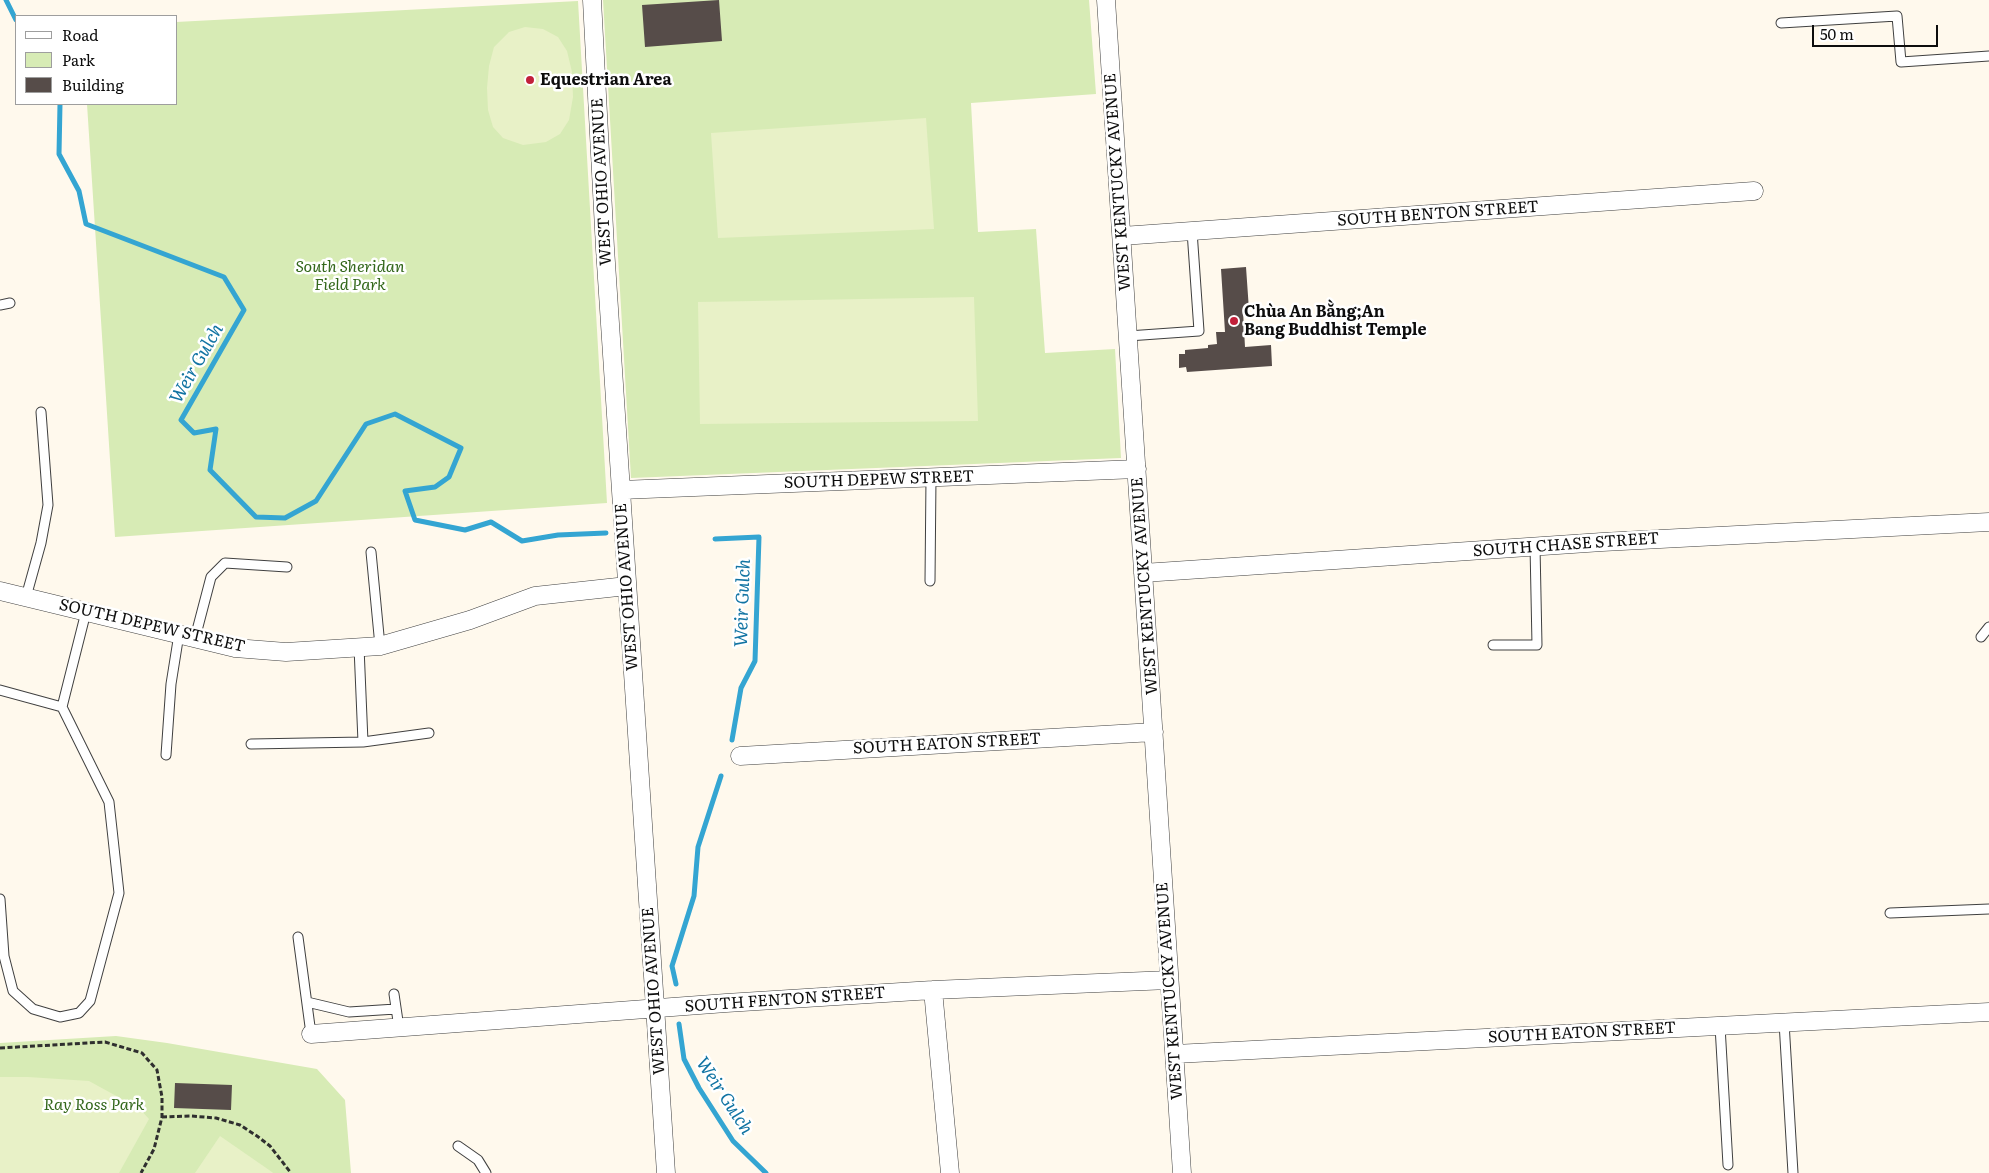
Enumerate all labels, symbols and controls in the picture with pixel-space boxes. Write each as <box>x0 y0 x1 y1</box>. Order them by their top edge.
legend <box>15 15 178 105</box>
scale bar <box>1814 15 1940 47</box>
text: 50 m <box>1820 22 1854 45</box>
text: Road <box>62 23 98 46</box>
text: Park <box>62 48 95 71</box>
place label: Equestrian Area <box>540 70 672 90</box>
street label: WEST KENTUCKY AVENUE <box>1101 72 1135 292</box>
text: Building <box>62 73 124 96</box>
marker: Equestrian Area <box>524 74 536 86</box>
street label: WEST OHIO AVENUE <box>588 98 616 266</box>
street label: SOUTH BENTON STREET <box>1337 197 1539 231</box>
park label: South Sheridan Field Park <box>296 257 404 295</box>
place label: Chùa An Bằng;An Bang Buddhist Temple <box>1244 302 1427 340</box>
marker: Chùa An Bằng;An Bang Buddhist Temple <box>1228 315 1240 327</box>
water label: Weir Gulch <box>166 320 228 408</box>
street label: SOUTH DEPEW STREET <box>784 467 974 493</box>
street label: WEST KENTUCKY AVENUE <box>1128 476 1162 696</box>
street label: WEST OHIO AVENUE <box>612 503 642 671</box>
street label: SOUTH CHASE STREET <box>1472 529 1660 561</box>
water label: Weir Gulch <box>731 559 755 647</box>
street label: SOUTH DEPEW STREET <box>57 595 247 657</box>
street label: SOUTH EATON STREET <box>853 729 1041 759</box>
street label: WEST KENTUCKY AVENUE <box>1153 881 1187 1101</box>
street label: WEST OHIO AVENUE <box>639 907 669 1075</box>
street label: SOUTH FENTON STREET <box>684 983 886 1017</box>
street label: SOUTH EATON STREET <box>1488 1018 1676 1048</box>
water label: Weir Gulch <box>691 1053 757 1139</box>
park label: Ray Ross Park <box>44 1095 144 1115</box>

